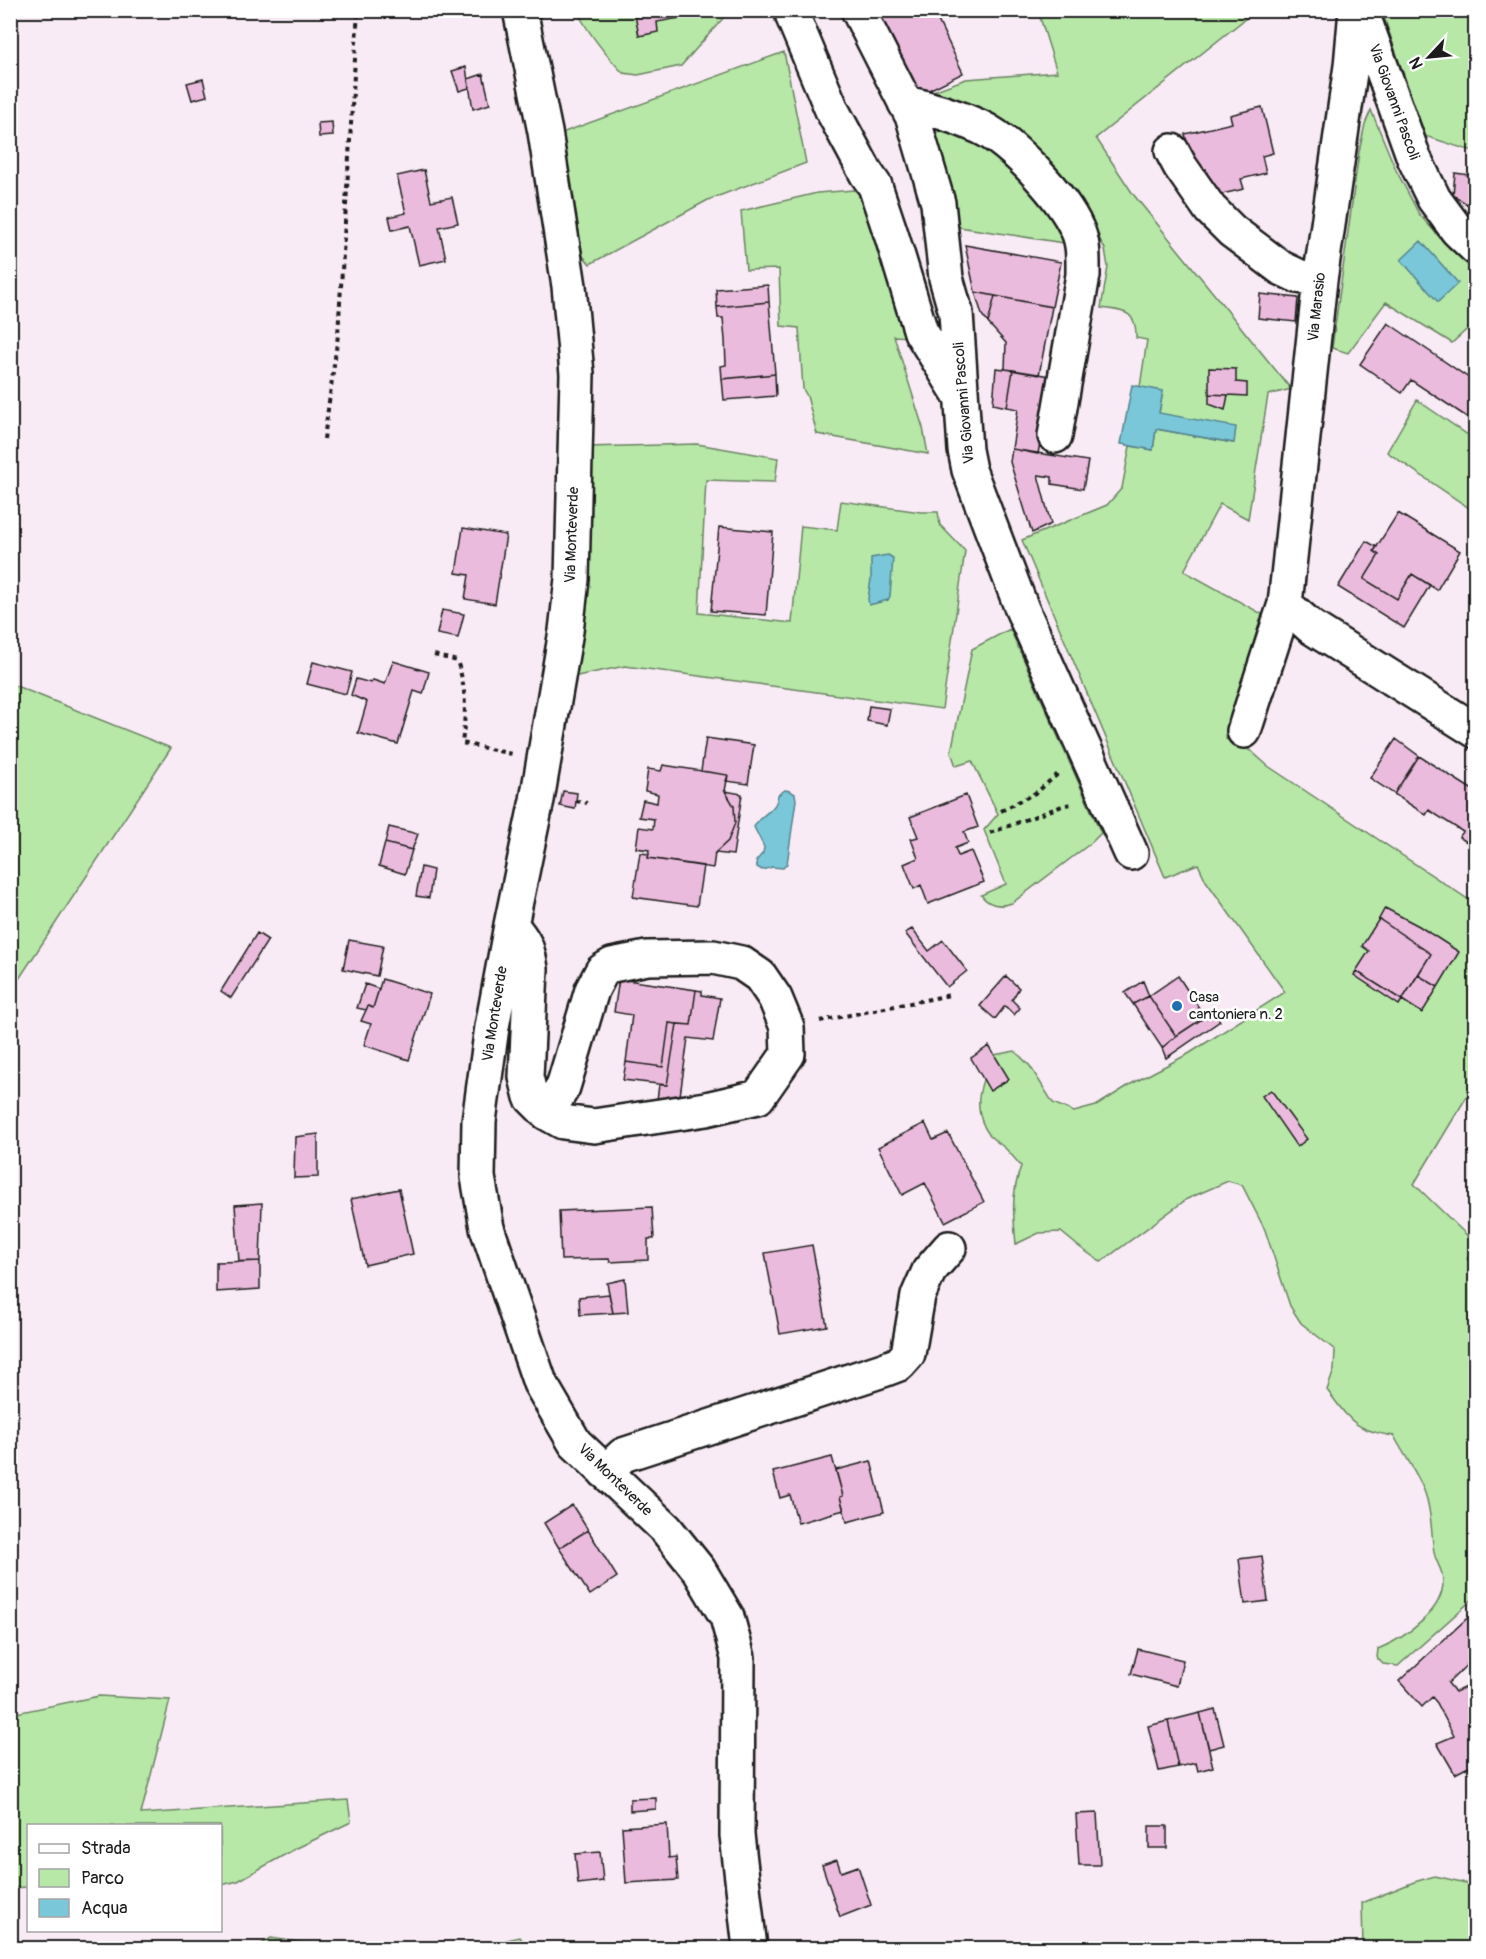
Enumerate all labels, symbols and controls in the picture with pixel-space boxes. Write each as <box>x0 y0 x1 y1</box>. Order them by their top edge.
north arrow <box>1399 27 1459 87</box>
street label: Via Giovanni Pascoli <box>1364 41 1424 163</box>
text: N <box>1405 54 1428 72</box>
street label: Via Marasio <box>1304 271 1330 343</box>
street label: Via Giovanni Pascoli <box>949 341 979 465</box>
street label: Via Monteverde <box>561 486 583 584</box>
street label: Via Monteverde <box>478 964 512 1063</box>
place label: Casa cantoniera n. 2 <box>1189 988 1283 1024</box>
marker: Casa cantoniera n. 2 <box>1170 999 1184 1013</box>
street label: Via Monteverde <box>574 1440 657 1521</box>
legend <box>27 1824 222 1932</box>
text: Strada <box>81 1837 131 1860</box>
text: Parco <box>81 1867 124 1890</box>
text: Acqua <box>81 1897 128 1920</box>

